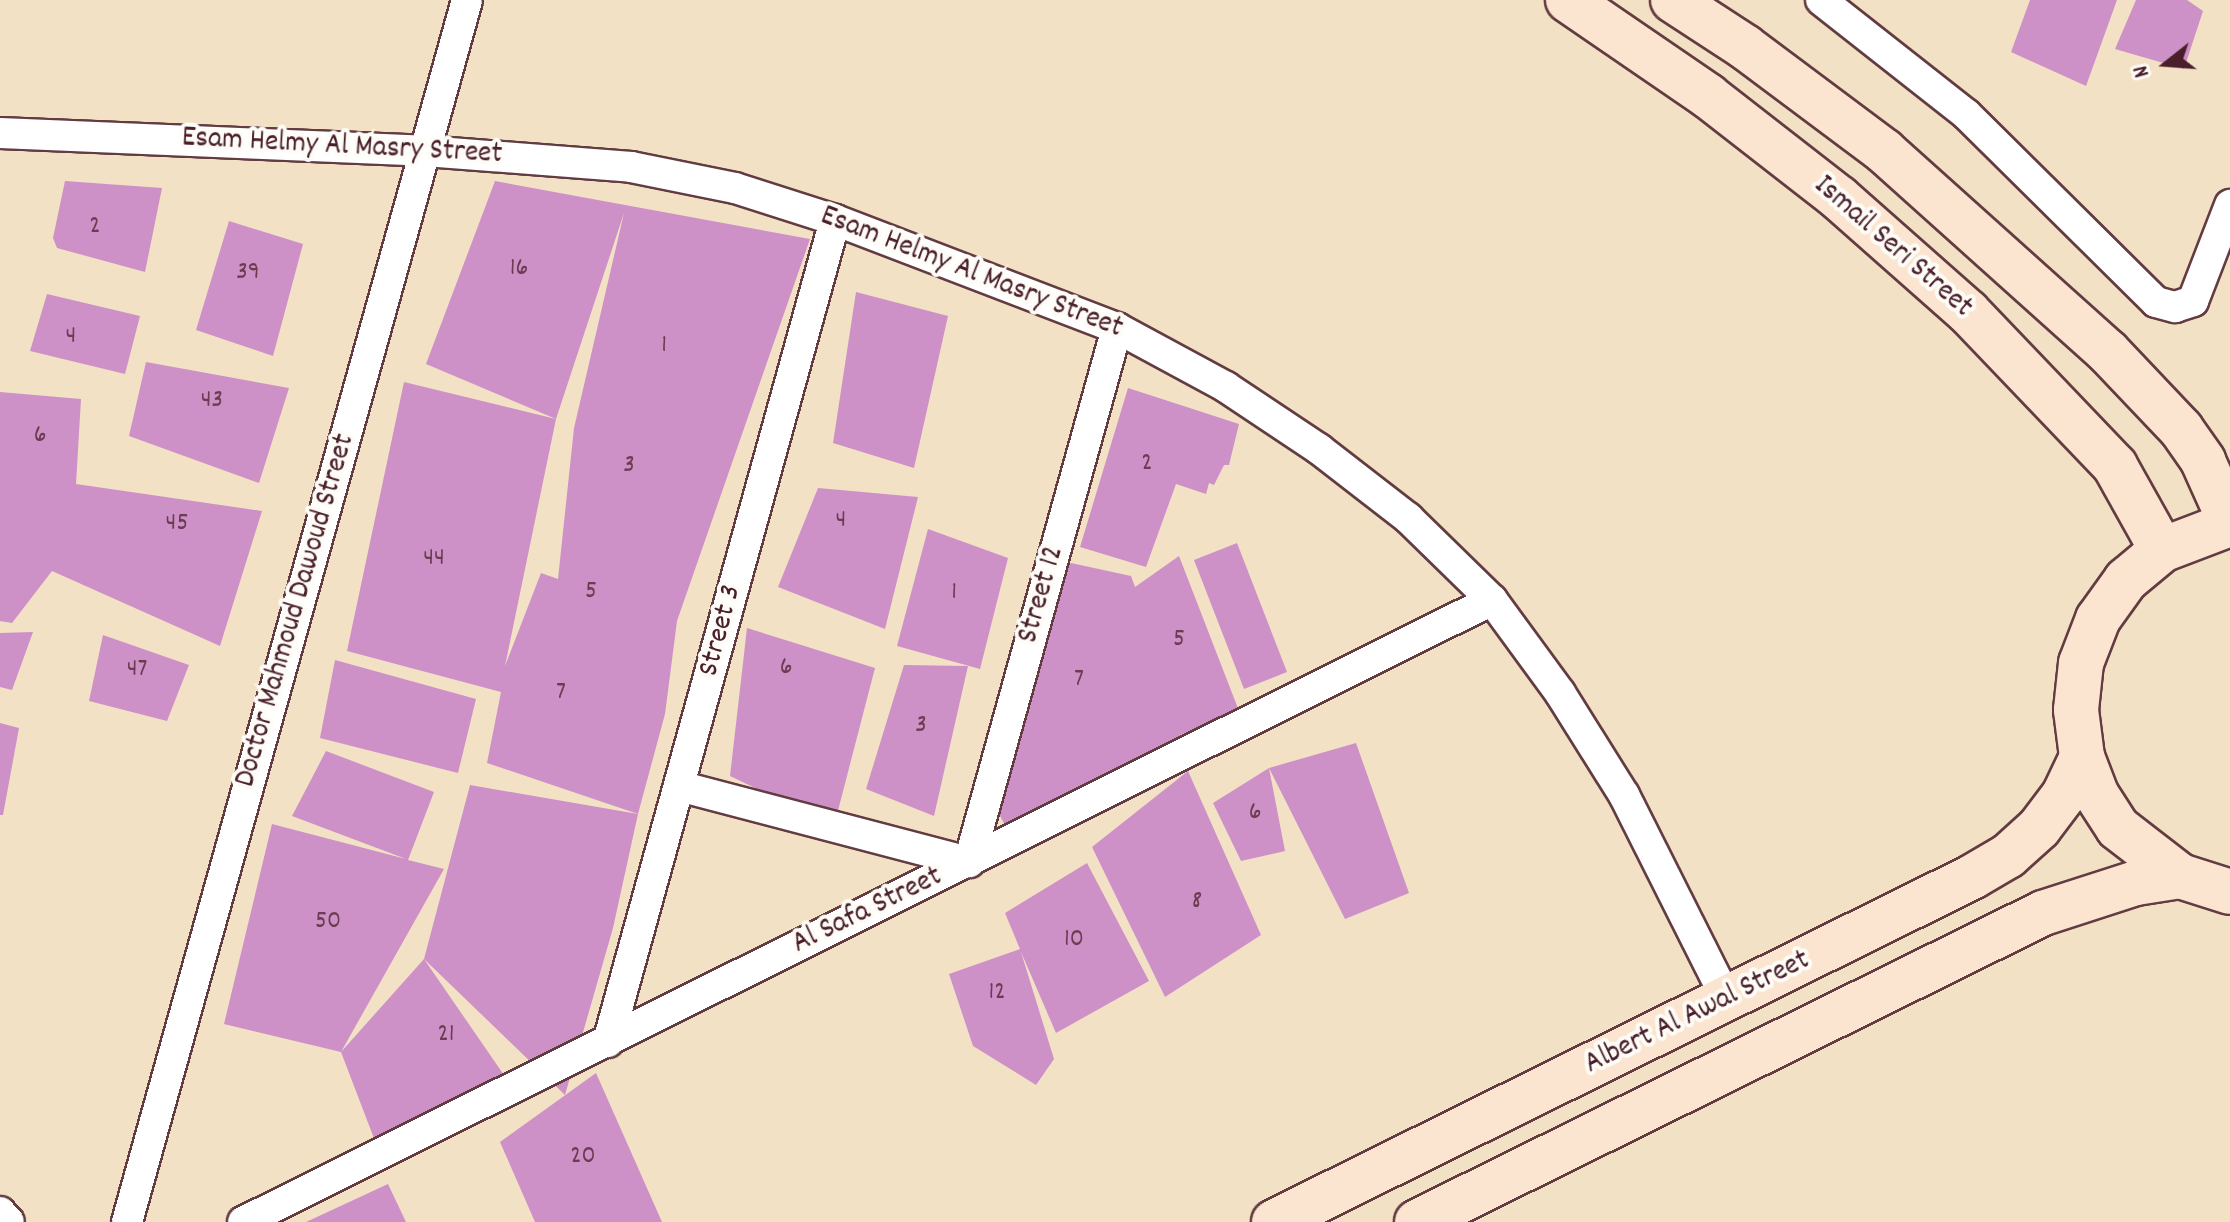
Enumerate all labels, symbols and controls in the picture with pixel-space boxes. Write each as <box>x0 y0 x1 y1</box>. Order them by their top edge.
north arrow <box>2126 24 2206 104</box>
text: N <box>2126 61 2159 81</box>
street label: Esam Helmy Al Masry Street <box>181 122 503 174</box>
street label: Ismail Seri Street <box>1805 169 1979 327</box>
street label: Esam Helmy Al Masry Street <box>815 200 1127 348</box>
house number: 2 <box>89 211 101 243</box>
house number: 16 <box>510 253 528 285</box>
house number: 39 <box>236 257 260 289</box>
house number: 4 <box>66 321 76 353</box>
house number: 1 <box>661 330 667 362</box>
house number: 43 <box>201 385 223 417</box>
house number: 6 <box>34 420 46 452</box>
street label: Doctor Mahmoud Dawoud Street <box>229 430 365 792</box>
house number: 2 <box>1141 448 1153 480</box>
house number: 3 <box>623 450 635 482</box>
house number: 4 <box>836 505 846 537</box>
house number: 45 <box>166 508 188 540</box>
street label: Street 12 <box>1012 542 1074 648</box>
house number: 44 <box>423 543 445 575</box>
house number: 5 <box>585 576 597 608</box>
house number: 1 <box>951 577 957 609</box>
street label: Street 3 <box>693 581 751 681</box>
house number: 5 <box>1173 624 1185 656</box>
house number: 6 <box>780 652 792 684</box>
house number: 47 <box>127 654 147 686</box>
house number: 7 <box>1074 664 1084 696</box>
house number: 7 <box>556 677 566 709</box>
house number: 3 <box>915 710 927 742</box>
house number: 6 <box>1249 797 1261 829</box>
street label: Al Safa Street <box>787 860 949 964</box>
house number: 8 <box>1192 886 1202 918</box>
house number: 50 <box>315 906 341 938</box>
house number: 10 <box>1064 924 1084 956</box>
street label: Albert Al Awal Street <box>1580 944 1816 1084</box>
house number: 12 <box>988 977 1006 1009</box>
house number: 21 <box>437 1019 455 1051</box>
house number: 20 <box>570 1141 596 1173</box>

